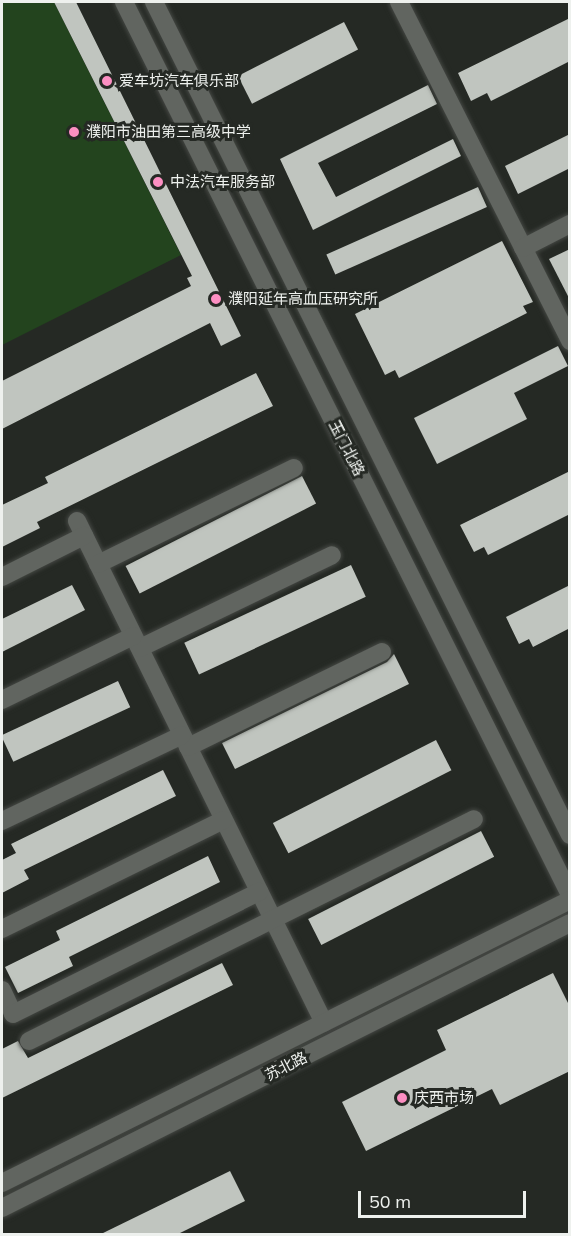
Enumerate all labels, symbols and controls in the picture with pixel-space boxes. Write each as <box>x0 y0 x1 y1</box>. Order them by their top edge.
place label: 爱车坊汽车俱乐部 <box>119 72 239 90</box>
marker: 爱车坊汽车俱乐部 <box>100 74 114 88</box>
place label: 濮阳市油田第三高级中学 <box>86 123 251 141</box>
marker: 濮阳市油田第三高级中学 <box>67 125 81 139</box>
place label: 中法汽车服务部 <box>170 173 275 191</box>
marker: 中法汽车服务部 <box>151 175 165 189</box>
place label: 濮阳延年高血压研究所 <box>228 290 378 308</box>
marker: 濮阳延年高血压研究所 <box>209 292 223 306</box>
street label: 玉门北路 <box>325 417 369 479</box>
street label: 苏北路 <box>262 1048 310 1084</box>
place label: 庆西市场 <box>414 1089 474 1107</box>
marker: 庆西市场 <box>395 1091 409 1105</box>
scale bar <box>361 1179 529 1217</box>
text: 50 m <box>369 1190 411 1213</box>

